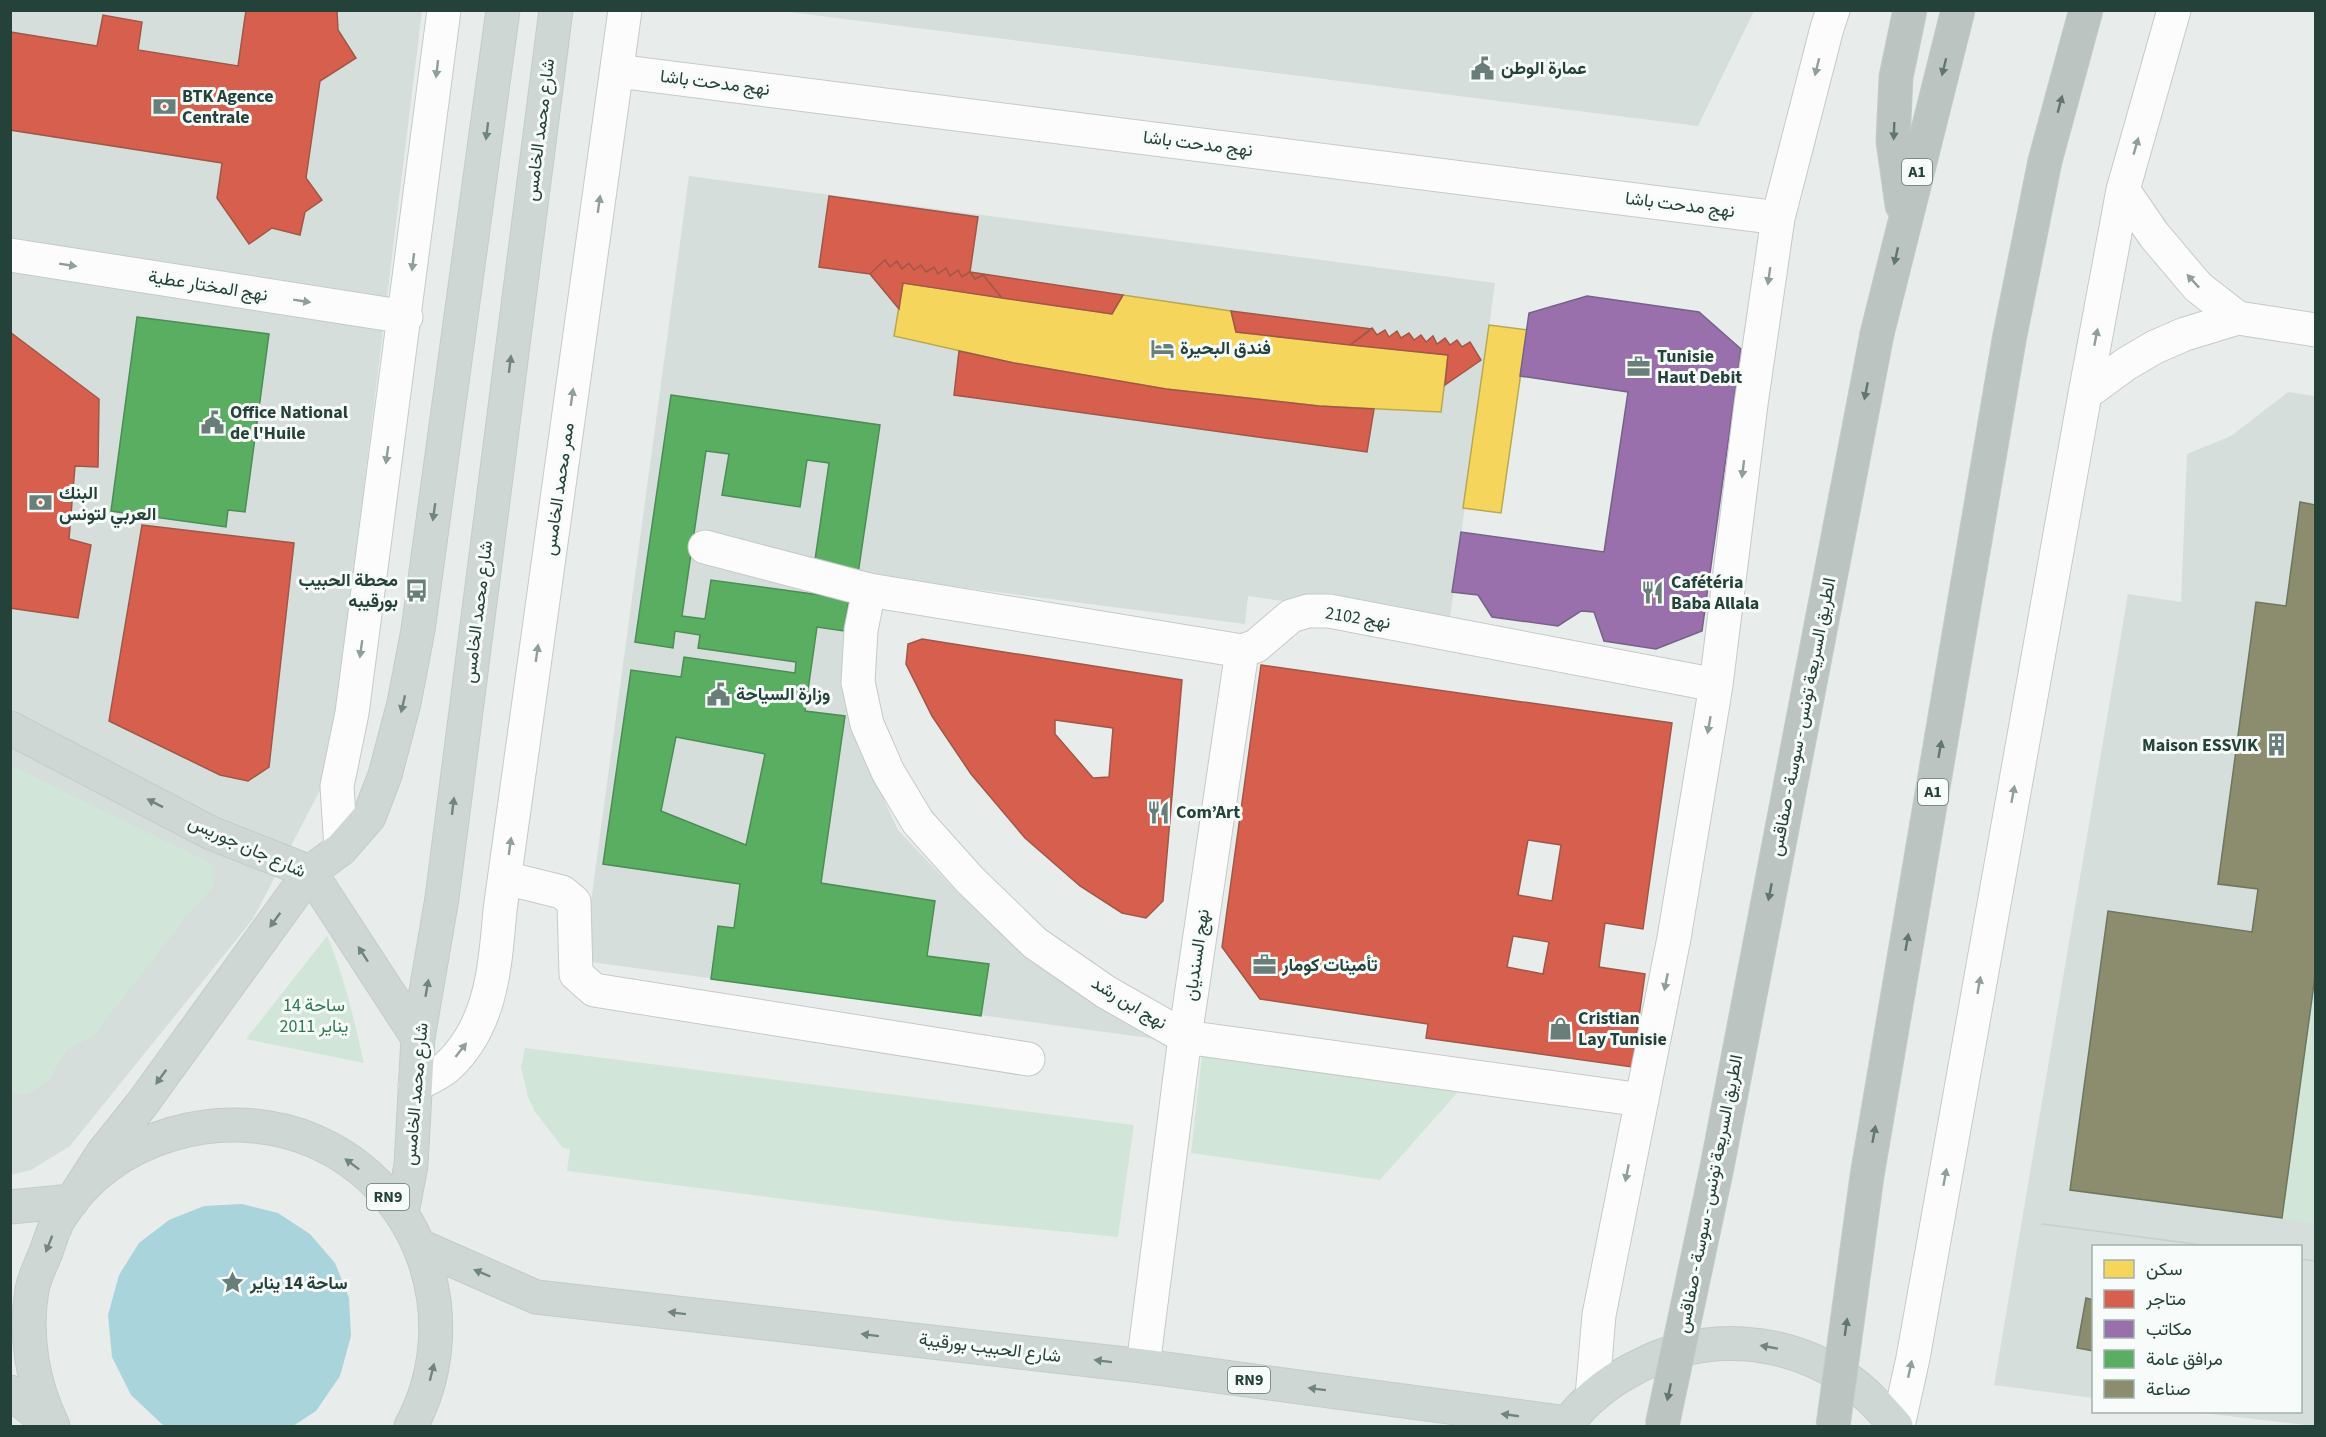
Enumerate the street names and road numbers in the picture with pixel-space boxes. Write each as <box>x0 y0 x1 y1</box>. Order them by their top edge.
street label: شارع محمد الخامس <box>519 57 561 203</box>
street label: نهج مدحت باشا <box>659 64 771 102</box>
street label: نهج مدحت باشا <box>1142 125 1254 163</box>
road number: A1 <box>1902 159 1932 185</box>
street label: نهج مدحت باشا <box>1624 186 1736 224</box>
street label: نهج المختار عطية <box>146 264 270 308</box>
street label: ممر محمد الخامس <box>537 421 581 557</box>
street label: شارع محمد الخامس <box>457 539 499 685</box>
street label: الطريق السريعة تونس - سوسة - صفاقس <box>1764 576 1842 858</box>
street label: نهج 2102 <box>1324 601 1392 635</box>
road number: A1 <box>1918 779 1948 805</box>
street label: شارع جان جوريس <box>184 810 310 884</box>
street label: نهج السنديان <box>1178 907 1216 1003</box>
street label: نهج ابن رشد <box>1086 970 1172 1036</box>
street label: شارع محمد الخامس <box>397 1021 435 1167</box>
street label: الطريق السريعة تونس - سوسة - صفاقس <box>1671 1053 1749 1335</box>
road number: RN9 <box>367 1184 409 1210</box>
street label: شارع الحبيب بورقيبة <box>917 1327 1063 1369</box>
road number: RN9 <box>1228 1367 1270 1393</box>

